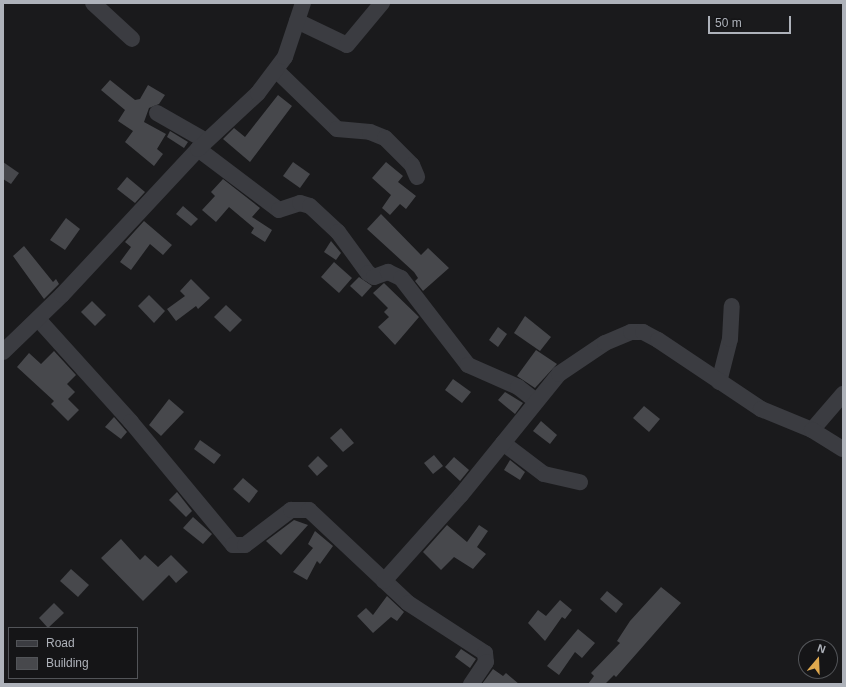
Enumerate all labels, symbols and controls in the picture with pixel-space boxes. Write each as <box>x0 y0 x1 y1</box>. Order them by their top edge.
scale bar <box>710 8 793 34</box>
text: 50 m <box>715 16 742 30</box>
legend <box>8 627 138 679</box>
text: Road <box>46 636 75 650</box>
north arrow <box>798 639 838 679</box>
text: N <box>816 642 827 656</box>
text: Building <box>46 656 89 670</box>

